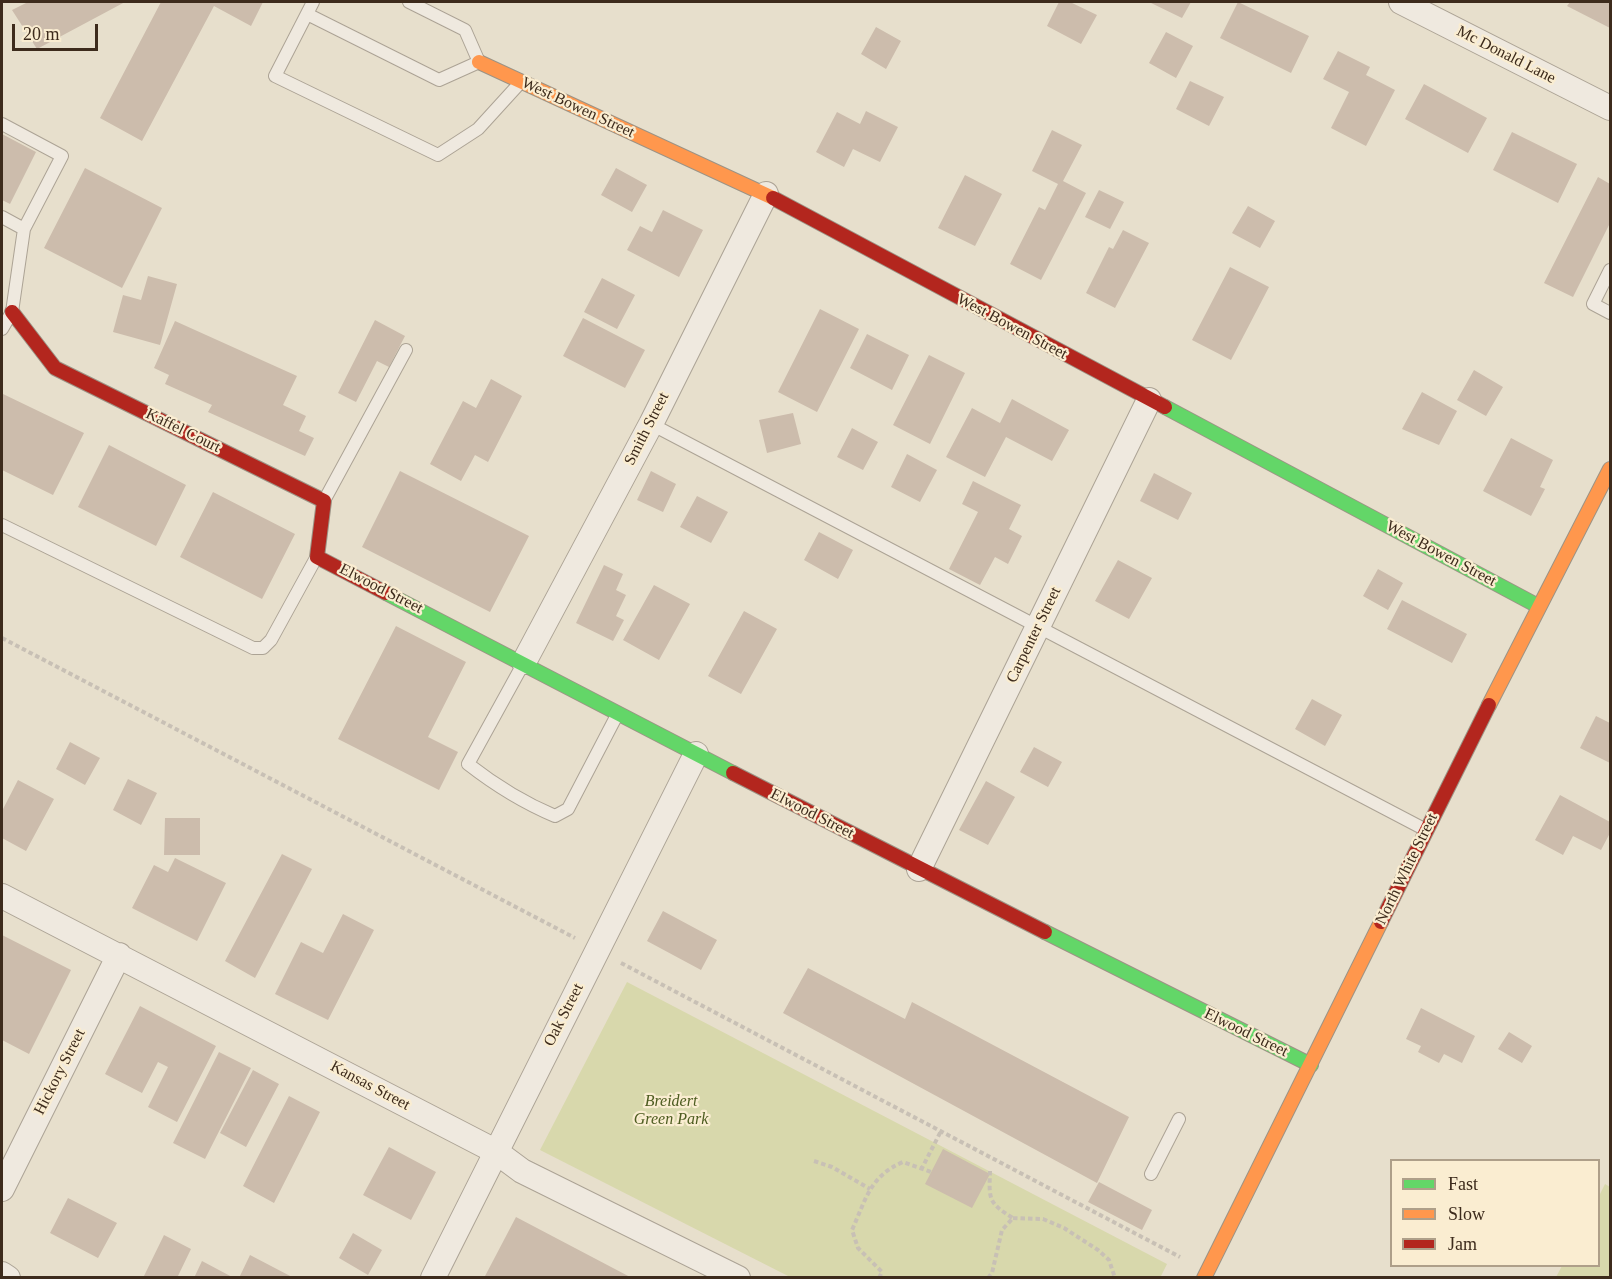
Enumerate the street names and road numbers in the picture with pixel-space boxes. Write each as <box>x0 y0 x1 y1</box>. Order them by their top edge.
street label: Mc Donald Lane <box>1453 22 1559 88</box>
street label: West Bowen Street <box>519 73 637 143</box>
street label: West Bowen Street <box>954 290 1070 364</box>
street label: Smith Street <box>620 389 674 469</box>
street label: Kaffel Court <box>142 405 224 457</box>
street label: West Bowen Street <box>1383 517 1499 591</box>
street label: Elwood Street <box>336 560 426 618</box>
street label: Carpenter Street <box>1002 584 1066 686</box>
street label: Elwood Street <box>767 785 857 843</box>
street label: North White Street <box>1372 810 1442 928</box>
street label: Oak Street <box>540 980 588 1050</box>
street label: Elwood Street <box>1201 1004 1291 1062</box>
street label: Hickory Street <box>30 1026 90 1118</box>
street label: Kansas Street <box>327 1057 413 1115</box>

